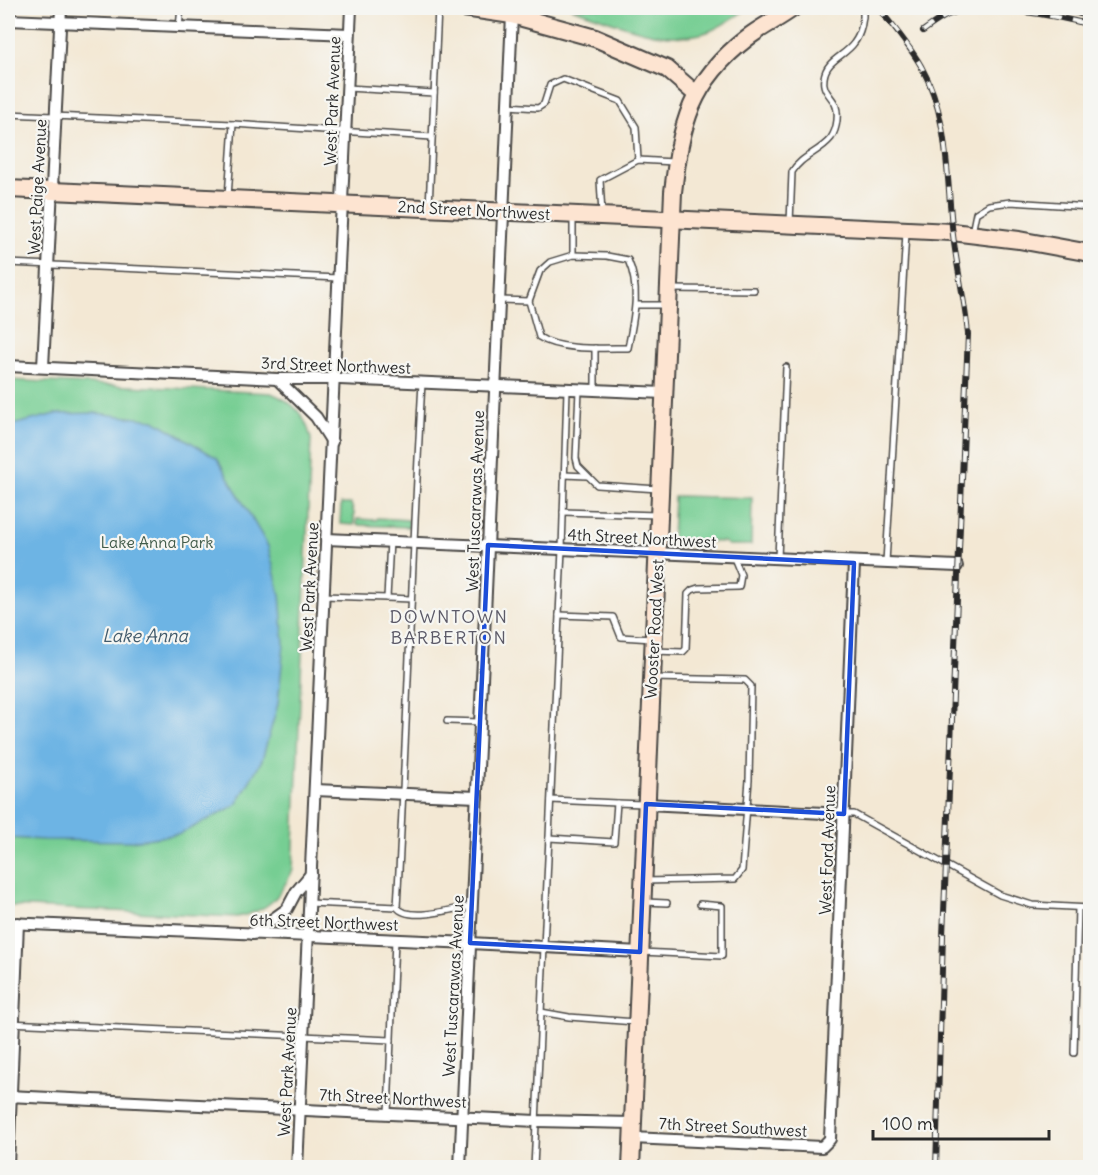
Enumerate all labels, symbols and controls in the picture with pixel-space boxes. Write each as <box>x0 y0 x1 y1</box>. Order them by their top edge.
street label: West Park Avenue <box>320 36 344 166</box>
street label: West Paige Avenue <box>23 119 51 255</box>
street label: 2nd Street Northwest <box>397 196 551 224</box>
street label: 3rd Street Northwest <box>261 352 412 378</box>
street label: West Tuscarawas Avenue <box>462 410 488 592</box>
street label: West Park Avenue <box>296 522 322 652</box>
street label: 4th Street Northwest <box>567 524 718 552</box>
park label: Lake Anna Park <box>101 532 214 552</box>
street label: Wooster Road West <box>640 558 668 699</box>
district label: DOWNTOWN BARBERTON <box>390 605 508 649</box>
water label: Lake Anna <box>102 624 190 647</box>
street label: West Ford Avenue <box>815 785 839 915</box>
street label: West Tuscarawas Avenue <box>438 895 468 1077</box>
street label: 6th Street Northwest <box>249 909 399 935</box>
street label: West Park Avenue <box>274 1007 300 1137</box>
street label: 7th Street Northwest <box>319 1084 468 1112</box>
scale bar <box>873 1103 1048 1141</box>
text: 100 m <box>882 1112 933 1135</box>
street label: 7th Street Southwest <box>658 1113 808 1141</box>

